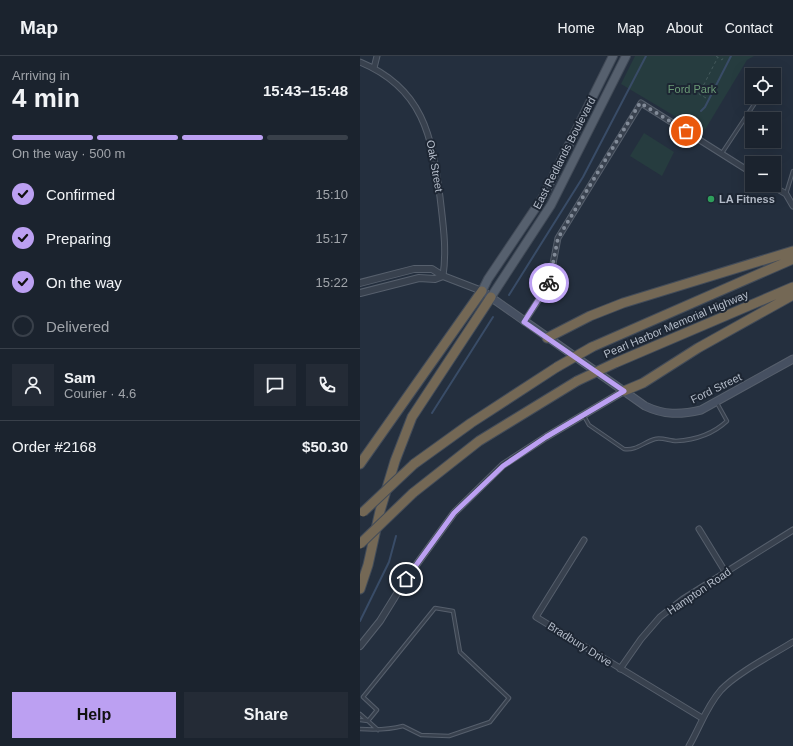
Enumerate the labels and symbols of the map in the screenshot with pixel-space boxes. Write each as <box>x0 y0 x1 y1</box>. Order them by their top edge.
park label: Ford Park <box>668 83 717 95</box>
street label: East Redlands Boulevard <box>530 95 598 211</box>
pin <box>669 114 703 148</box>
street label: Oak Street <box>425 139 445 193</box>
place label: LA Fitness <box>719 193 775 205</box>
marker: LA Fitness <box>706 194 716 204</box>
courier <box>529 263 569 303</box>
street label: Pearl Harbor Memorial Highway <box>602 288 751 360</box>
street label: Ford Street <box>689 371 743 405</box>
pin <box>389 562 423 596</box>
street label: Hampton Road <box>665 565 733 617</box>
street label: Bradbury Drive <box>546 619 614 669</box>

